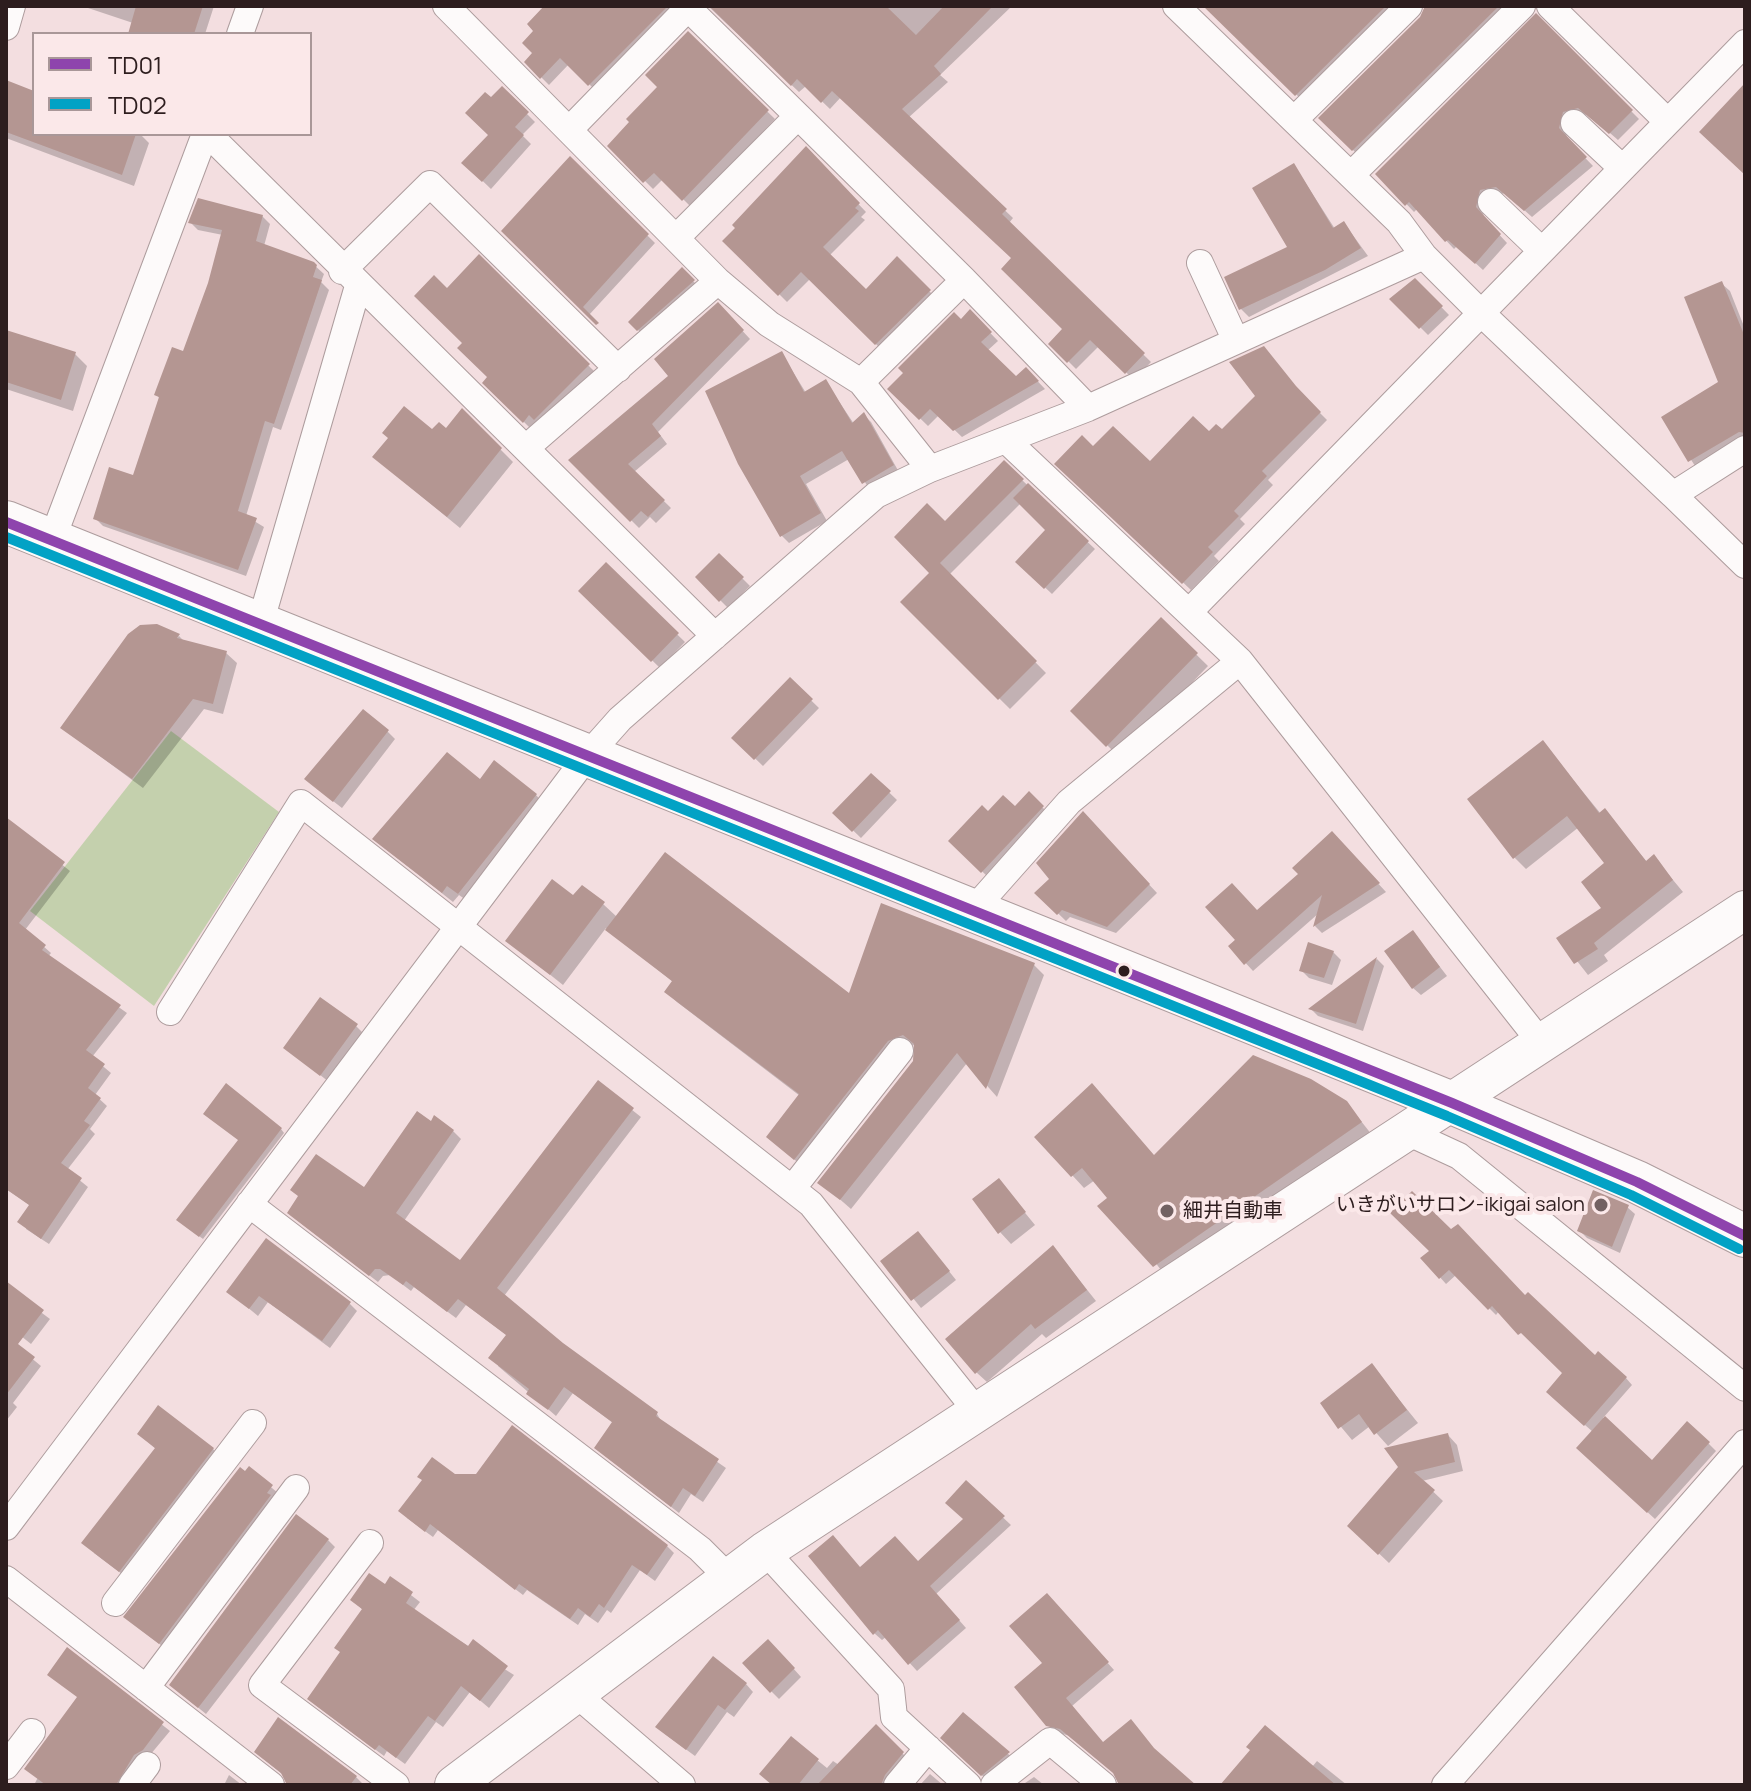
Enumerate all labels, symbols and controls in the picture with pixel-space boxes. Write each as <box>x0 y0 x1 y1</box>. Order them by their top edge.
legend <box>32 32 312 136</box>
text: TD01 <box>108 48 162 81</box>
text: TD02 <box>108 88 167 121</box>
unlabelled marker <box>1116 963 1132 979</box>
place label: いきがいサロン-ikigai salon <box>1336 1193 1585 1217</box>
marker: いきがいサロン-ikigai salon <box>1592 1196 1610 1214</box>
place label: 細井自動車 <box>1183 1199 1283 1223</box>
marker: 細井自動車 <box>1158 1202 1176 1220</box>

